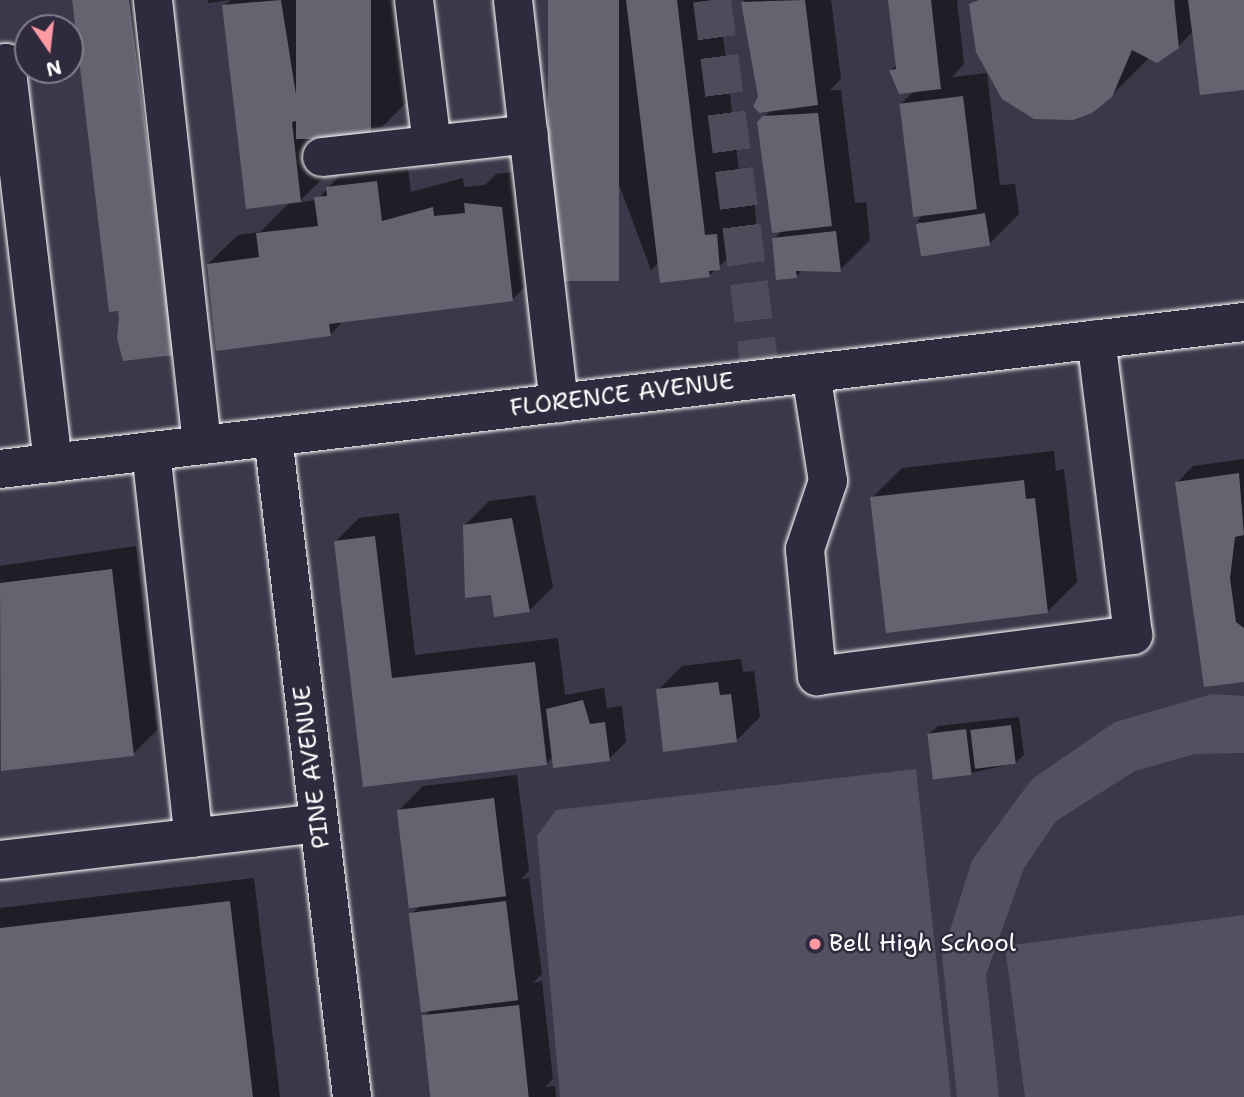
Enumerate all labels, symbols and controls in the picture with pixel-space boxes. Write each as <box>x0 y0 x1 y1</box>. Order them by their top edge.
north arrow <box>14 14 84 84</box>
text: N <box>43 54 64 82</box>
street label: FLORENCE AVENUE <box>508 367 736 423</box>
street label: PINE AVENUE <box>288 684 336 850</box>
place label: Bell High School <box>829 930 1016 958</box>
marker: Bell High School <box>807 936 823 952</box>

